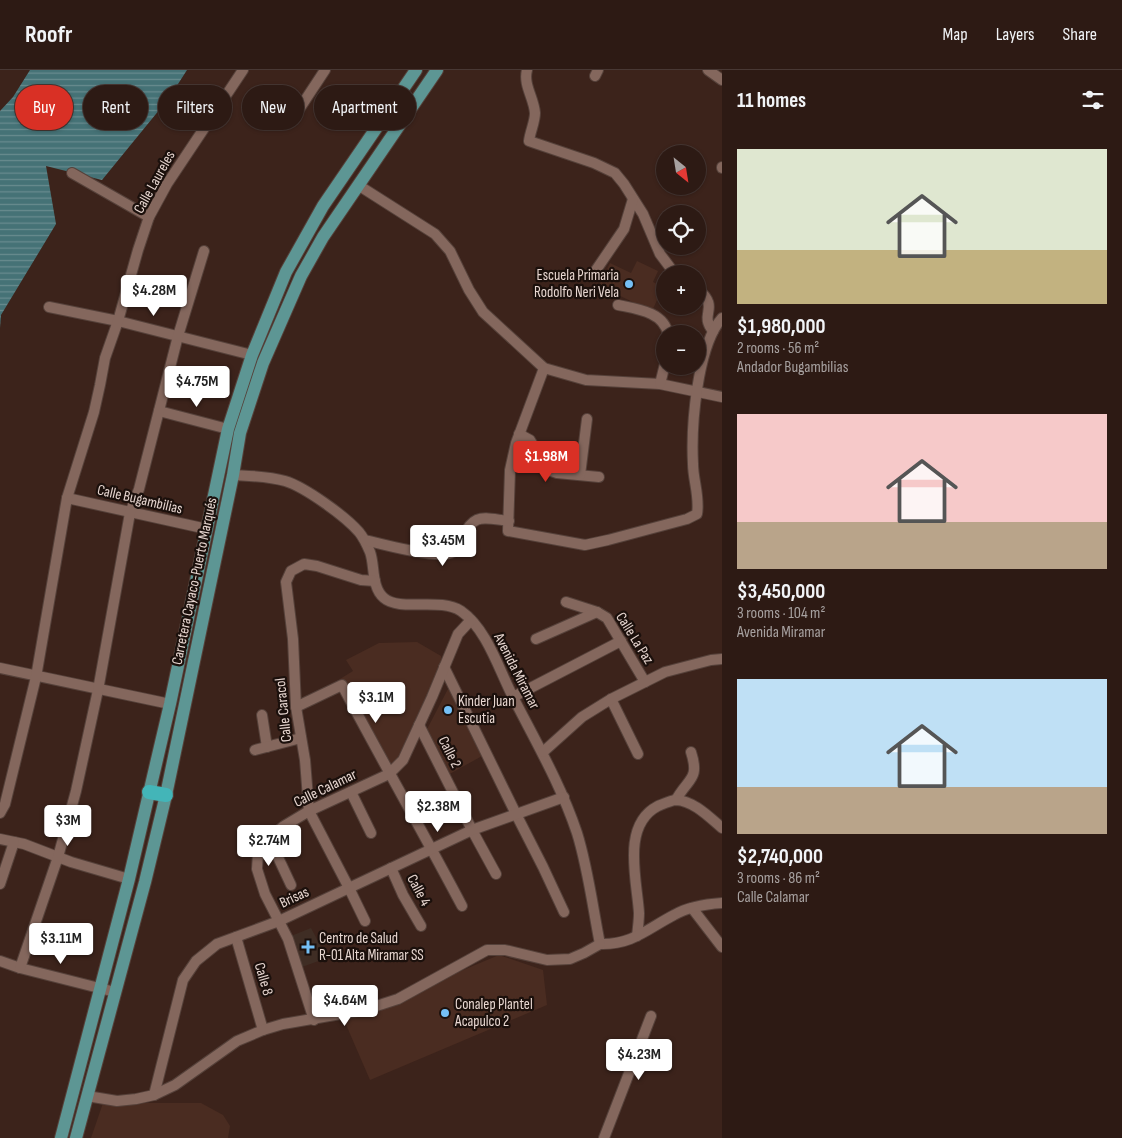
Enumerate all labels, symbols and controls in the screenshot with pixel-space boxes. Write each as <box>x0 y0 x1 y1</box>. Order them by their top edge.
text: Roofr <box>25 20 72 49</box>
text: Map <box>943 24 968 45</box>
text: Layers <box>996 24 1035 45</box>
text: Share <box>1063 24 1097 45</box>
chip: Buy <box>15 85 73 130</box>
chip: Rent <box>83 85 148 130</box>
chip: Filters <box>158 85 232 130</box>
chip: New <box>242 85 304 130</box>
chip: Apartment <box>314 85 416 130</box>
icon: filters <box>1079 86 1107 114</box>
text: 11 homes <box>737 88 806 113</box>
north arrow <box>656 145 706 195</box>
map controls <box>656 145 706 375</box>
street label: Calle Laureles <box>129 148 179 217</box>
icon: home <box>877 181 967 271</box>
button: locate <box>656 205 706 255</box>
button: + <box>656 265 706 315</box>
place label: Escuela Primaria Rodolfo Neri Vela <box>534 266 619 302</box>
pin: $4.28M <box>113 274 195 317</box>
marker: Escuela Primaria Rodolfo Neri Vela <box>623 278 635 290</box>
text: $4.28M <box>132 281 176 300</box>
text: $1,980,000 <box>737 314 825 339</box>
button: − <box>656 325 706 375</box>
text: 2 rooms · 56 m² <box>737 339 819 358</box>
text: Andador Bugambilias <box>737 358 849 377</box>
pin: $4.75M <box>156 366 238 408</box>
text: $4.75M <box>176 372 218 391</box>
pin: $1.98M <box>505 440 587 483</box>
icon: home <box>877 446 967 536</box>
text: $1.98M <box>524 447 568 466</box>
street label: Calle Bugambilias <box>95 480 184 519</box>
street label: Carretera Cayaco-Puerto Marqués <box>167 496 221 666</box>
pin: $3.45M <box>402 524 484 567</box>
text: $3.45M <box>421 531 465 550</box>
text: $3,450,000 <box>737 579 825 604</box>
text: 3 rooms · 104 m² <box>737 604 825 623</box>
street label: Calle La Paz <box>611 609 658 668</box>
text: Avenida Miramar <box>737 623 825 642</box>
street label: Avenida Miramar <box>489 629 544 713</box>
street label: Calle Caracol <box>271 677 296 743</box>
pin: $3.1M <box>341 682 411 724</box>
text: $3.1M <box>358 688 394 707</box>
place label: Kinder Juan Escutia <box>458 692 515 728</box>
marker: Kinder Juan Escutia <box>442 704 454 716</box>
icon: home <box>877 711 967 801</box>
street label: Calle 2 <box>434 733 466 771</box>
street label: Calle Calamar <box>291 765 360 812</box>
pin: $2.38M <box>397 790 479 833</box>
text: $2.38M <box>416 797 460 816</box>
pin: $3M <box>44 804 92 847</box>
text: $3M <box>55 811 81 830</box>
pin: $2.74M <box>228 824 310 867</box>
text: $2.74M <box>248 831 290 850</box>
text: $2,740,000 <box>737 844 823 869</box>
text: 3 rooms · 86 m² <box>737 869 820 888</box>
street label: Calle 4 <box>402 871 435 909</box>
street label: Brisas <box>276 882 312 912</box>
text: Calle Calamar <box>737 888 809 907</box>
pin: $3.11M <box>20 922 102 965</box>
text: $3.11M <box>40 929 82 948</box>
place label: Centro de Salud R-01 Alta Miramar SS <box>319 929 424 965</box>
marker: Centro de Salud R-01 Alta Miramar SS <box>301 940 315 954</box>
street label: Calle 8 <box>250 960 277 998</box>
pin: $4.64M <box>304 984 386 1027</box>
text: $4.64M <box>323 991 367 1010</box>
place label: Conalep Plantel Acapulco 2 <box>454 995 533 1031</box>
marker: Conalep Plantel Acapulco 2 <box>439 1007 451 1019</box>
pin: $4.23M <box>598 1038 680 1081</box>
text: $4.23M <box>617 1045 661 1064</box>

